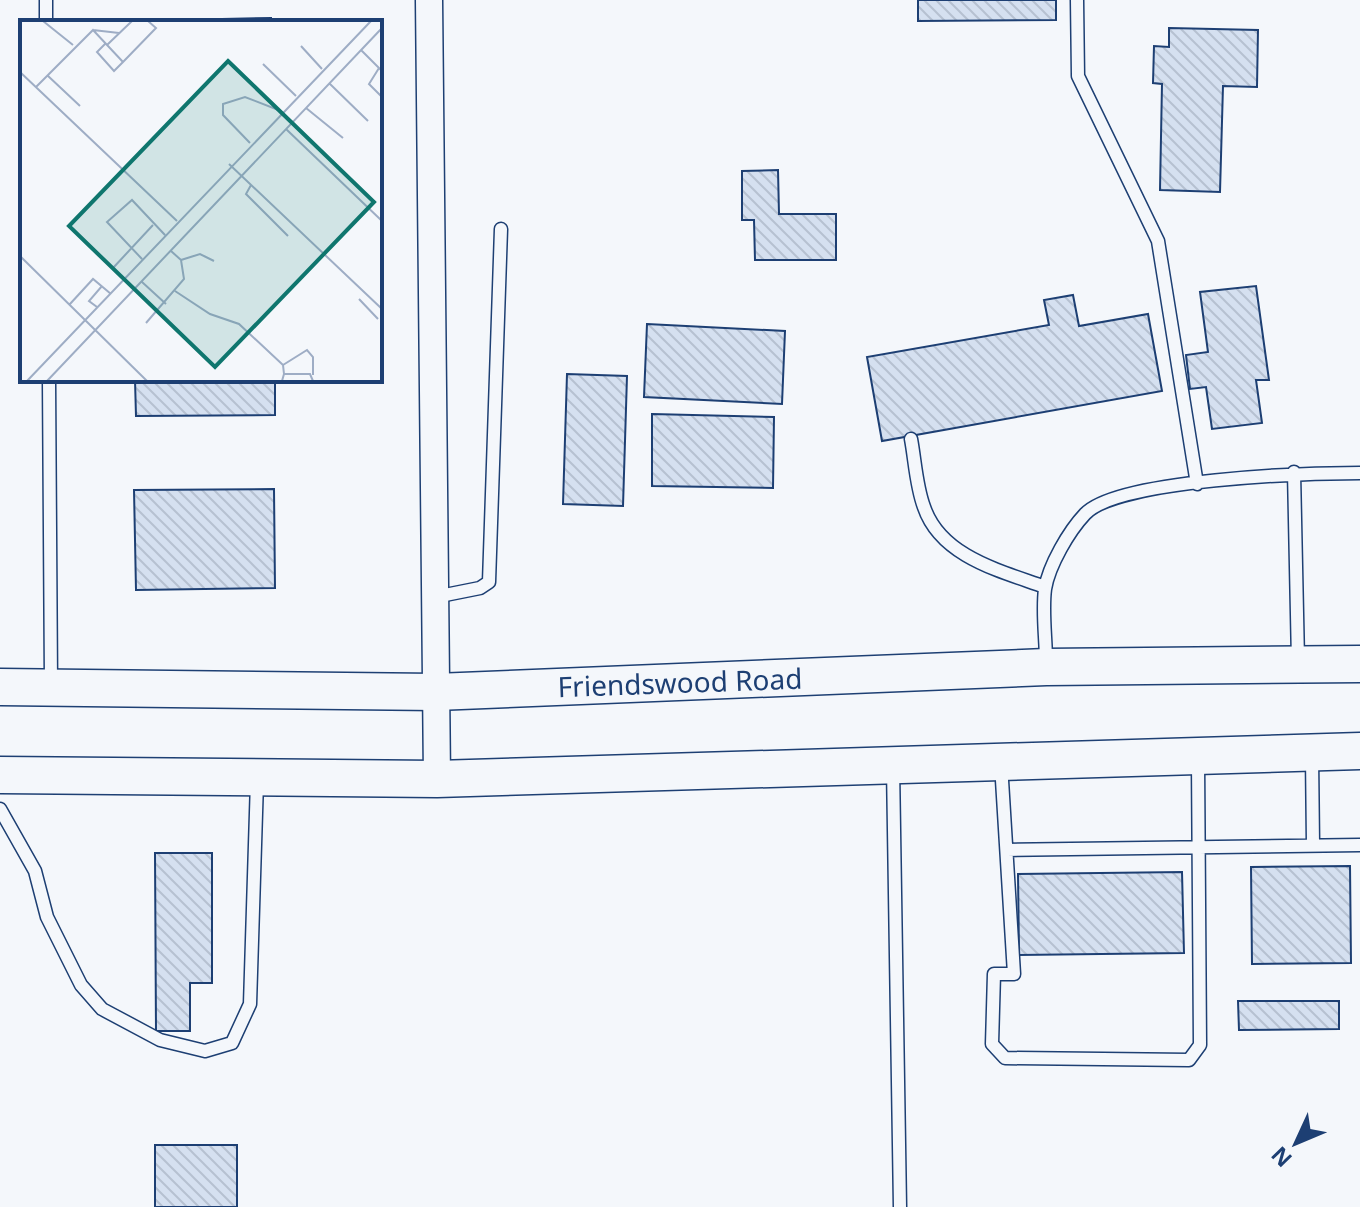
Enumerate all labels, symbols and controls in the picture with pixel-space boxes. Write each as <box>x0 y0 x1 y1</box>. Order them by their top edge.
inset map <box>20 20 382 382</box>
street label: Friendswood Road <box>557 659 803 705</box>
north arrow <box>1256 1103 1336 1183</box>
text: N <box>1264 1141 1298 1174</box>

